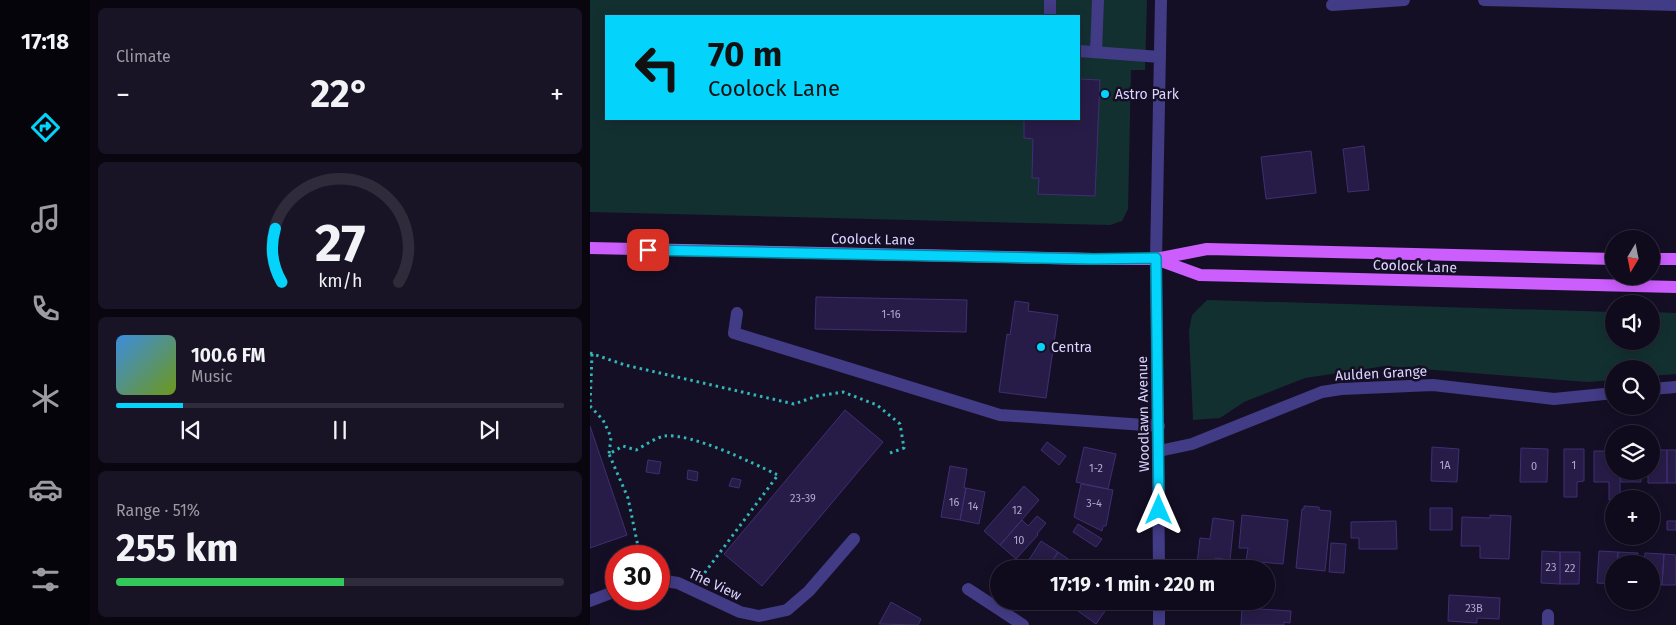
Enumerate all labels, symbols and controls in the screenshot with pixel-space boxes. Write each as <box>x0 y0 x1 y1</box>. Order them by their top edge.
text: 17:18 <box>21 28 69 55</box>
text: 70 m <box>708 33 782 75</box>
icon: left <box>625 35 690 100</box>
text: Climate <box>116 47 171 66</box>
text: 22° <box>310 71 370 117</box>
text: Coolock Lane <box>708 75 840 102</box>
text: − <box>116 78 130 111</box>
text: + <box>550 78 564 111</box>
place label: Astro Park <box>1115 86 1180 103</box>
marker: Astro Park <box>1099 88 1111 100</box>
icon: directions <box>28 110 63 145</box>
icon: music <box>28 201 63 236</box>
text: 27 <box>315 212 365 275</box>
pin <box>627 229 669 271</box>
street label: Coolock Lane <box>831 230 915 249</box>
north arrow <box>1605 230 1660 285</box>
map controls <box>1605 230 1660 610</box>
icon: arrive <box>634 236 662 264</box>
street label: Coolock Lane <box>1373 257 1457 276</box>
text: km/h <box>318 270 362 292</box>
icon: phone <box>28 291 63 326</box>
button: sound <box>1605 295 1660 350</box>
house number: 1-16 <box>881 308 901 321</box>
place label: Centra <box>1051 339 1092 356</box>
marker: Centra <box>1035 341 1047 353</box>
text: 100.6 FM <box>191 344 265 367</box>
street label: Woodlawn Avenue <box>1134 356 1153 472</box>
button: search <box>1605 360 1660 415</box>
street label: Aulden Grange <box>1334 363 1428 384</box>
text: Music <box>191 367 232 386</box>
icon: climate <box>28 381 63 416</box>
icon: previous <box>177 416 205 444</box>
icon: pause <box>326 416 354 444</box>
icon: next <box>475 416 503 444</box>
button: layers <box>1605 425 1660 480</box>
house number: 1A <box>1439 459 1451 472</box>
house number: 1 <box>1572 459 1576 472</box>
house number: 0 <box>1531 460 1537 473</box>
house number: 1-2 <box>1089 462 1103 475</box>
icon: car <box>28 472 63 507</box>
position arrow <box>1132 483 1184 535</box>
button: + <box>1605 490 1660 545</box>
house number: 23-39 <box>790 492 816 505</box>
house number: 16 <box>949 496 959 509</box>
house number: 3-4 <box>1086 497 1102 510</box>
house number: 14 <box>968 500 978 513</box>
text: Range · 51% <box>116 501 200 520</box>
house number: 12 <box>1012 504 1022 517</box>
text: 255 km <box>116 525 238 571</box>
house number: 10 <box>1014 534 1024 547</box>
speed limit sign: 30 <box>605 545 670 610</box>
button: − <box>1605 555 1660 610</box>
house number: 23 <box>1546 561 1556 574</box>
icon: filters <box>28 562 63 597</box>
house number: 22 <box>1565 562 1575 575</box>
street label: The View <box>686 565 744 604</box>
text: 17:19 · 1 min · 220 m <box>1050 573 1215 596</box>
house number: 23B <box>1465 602 1483 615</box>

